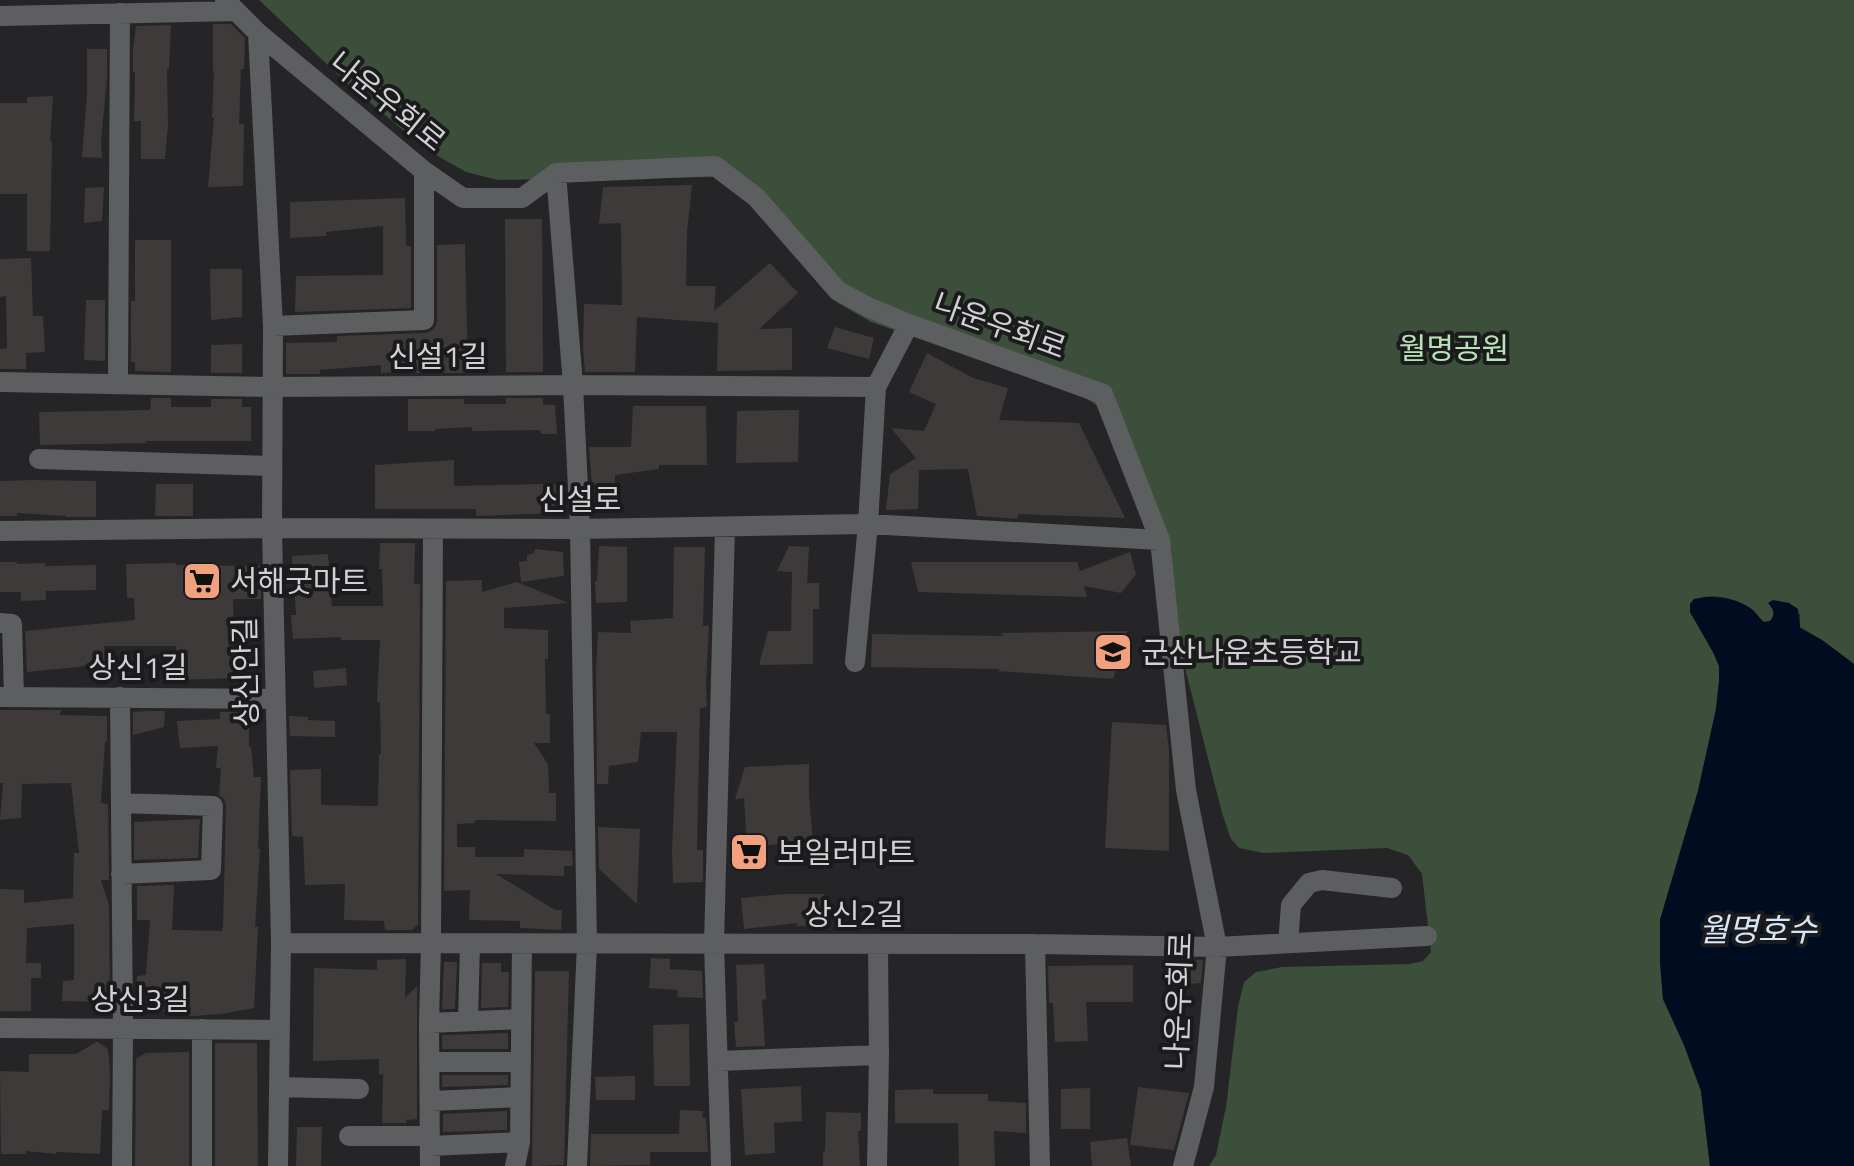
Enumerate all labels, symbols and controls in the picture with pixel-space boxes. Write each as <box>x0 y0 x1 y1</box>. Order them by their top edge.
street label: 나운우회로 <box>320 40 456 162</box>
street label: 나운우회로 <box>927 280 1073 370</box>
park label: 월명공원 <box>1399 325 1509 371</box>
street label: 신설1길 <box>388 333 488 379</box>
street label: 신설로 <box>539 476 621 522</box>
place label: 서해굿마트 <box>230 558 368 604</box>
supermarket icon: 서해굿마트 <box>181 560 223 602</box>
street label: 상신안길 <box>221 616 269 728</box>
place label: 군산나운초등학교 <box>1141 629 1362 675</box>
school or university icon: 군산나운초등학교 <box>1092 631 1134 673</box>
street label: 상신1길 <box>88 644 188 690</box>
place label: 보일러마트 <box>777 829 915 875</box>
supermarket icon: 보일러마트 <box>728 831 770 873</box>
street label: 상신2길 <box>804 891 904 937</box>
water label: 월명호수 <box>1699 905 1818 953</box>
street label: 나운우회로 <box>1153 931 1203 1071</box>
street label: 상신3길 <box>90 976 190 1022</box>

